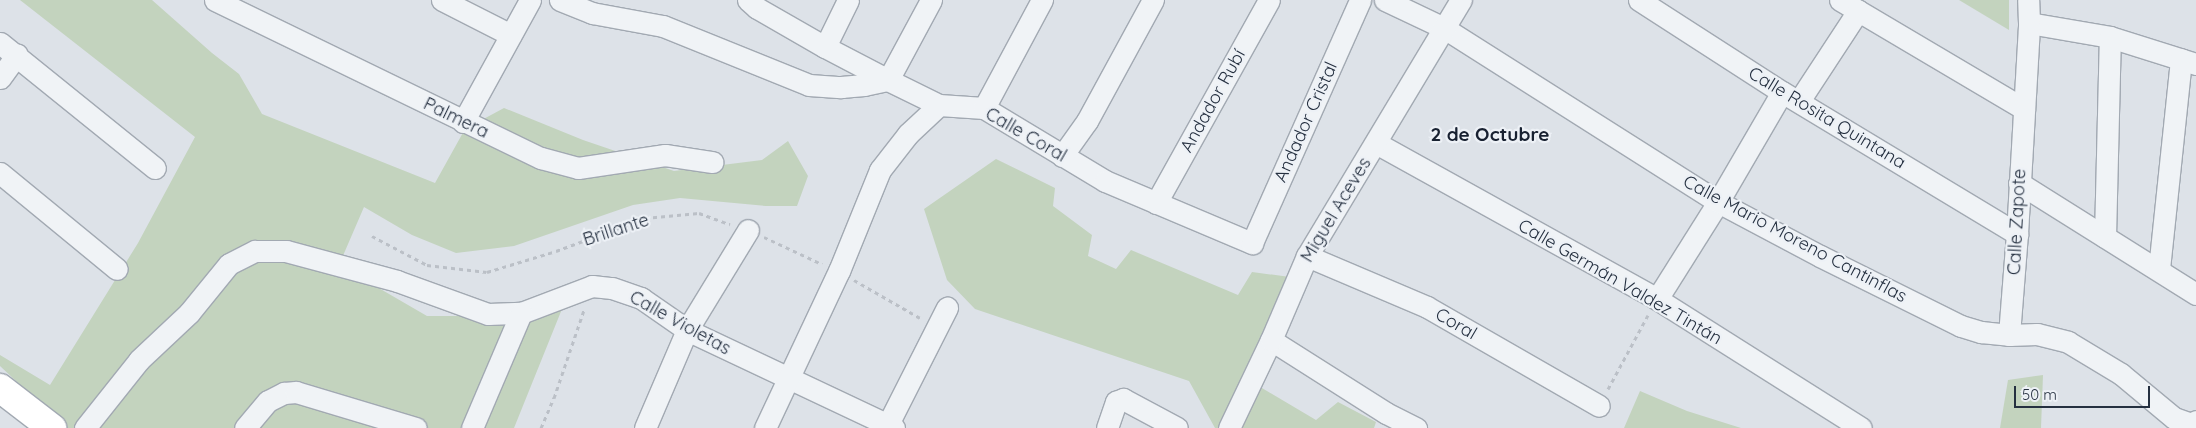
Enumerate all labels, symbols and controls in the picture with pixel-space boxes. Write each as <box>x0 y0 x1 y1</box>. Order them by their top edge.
street label: Andador Rubí <box>1176 46 1250 156</box>
street label: Andador Cristal <box>1270 58 1342 186</box>
street label: Calle Rosita Quintana <box>1744 62 1910 174</box>
street label: Palmera <box>420 93 492 143</box>
street label: Calle Coral <box>982 103 1070 167</box>
district label: 2 de Octubre <box>1431 124 1549 146</box>
street label: Miguel Aceves <box>1296 154 1376 266</box>
street label: Calle Zapote <box>2003 168 2031 276</box>
street label: Calle Mario Moreno Cantinflas <box>1679 171 1911 307</box>
street label: Brillante <box>580 209 652 251</box>
street label: Calle Germán Valdez Tintán <box>1514 215 1726 349</box>
street label: Calle Violetas <box>626 286 734 360</box>
street label: Coral <box>1431 304 1481 344</box>
scale bar <box>2016 376 2152 408</box>
text: 50 m <box>2022 385 2057 404</box>

